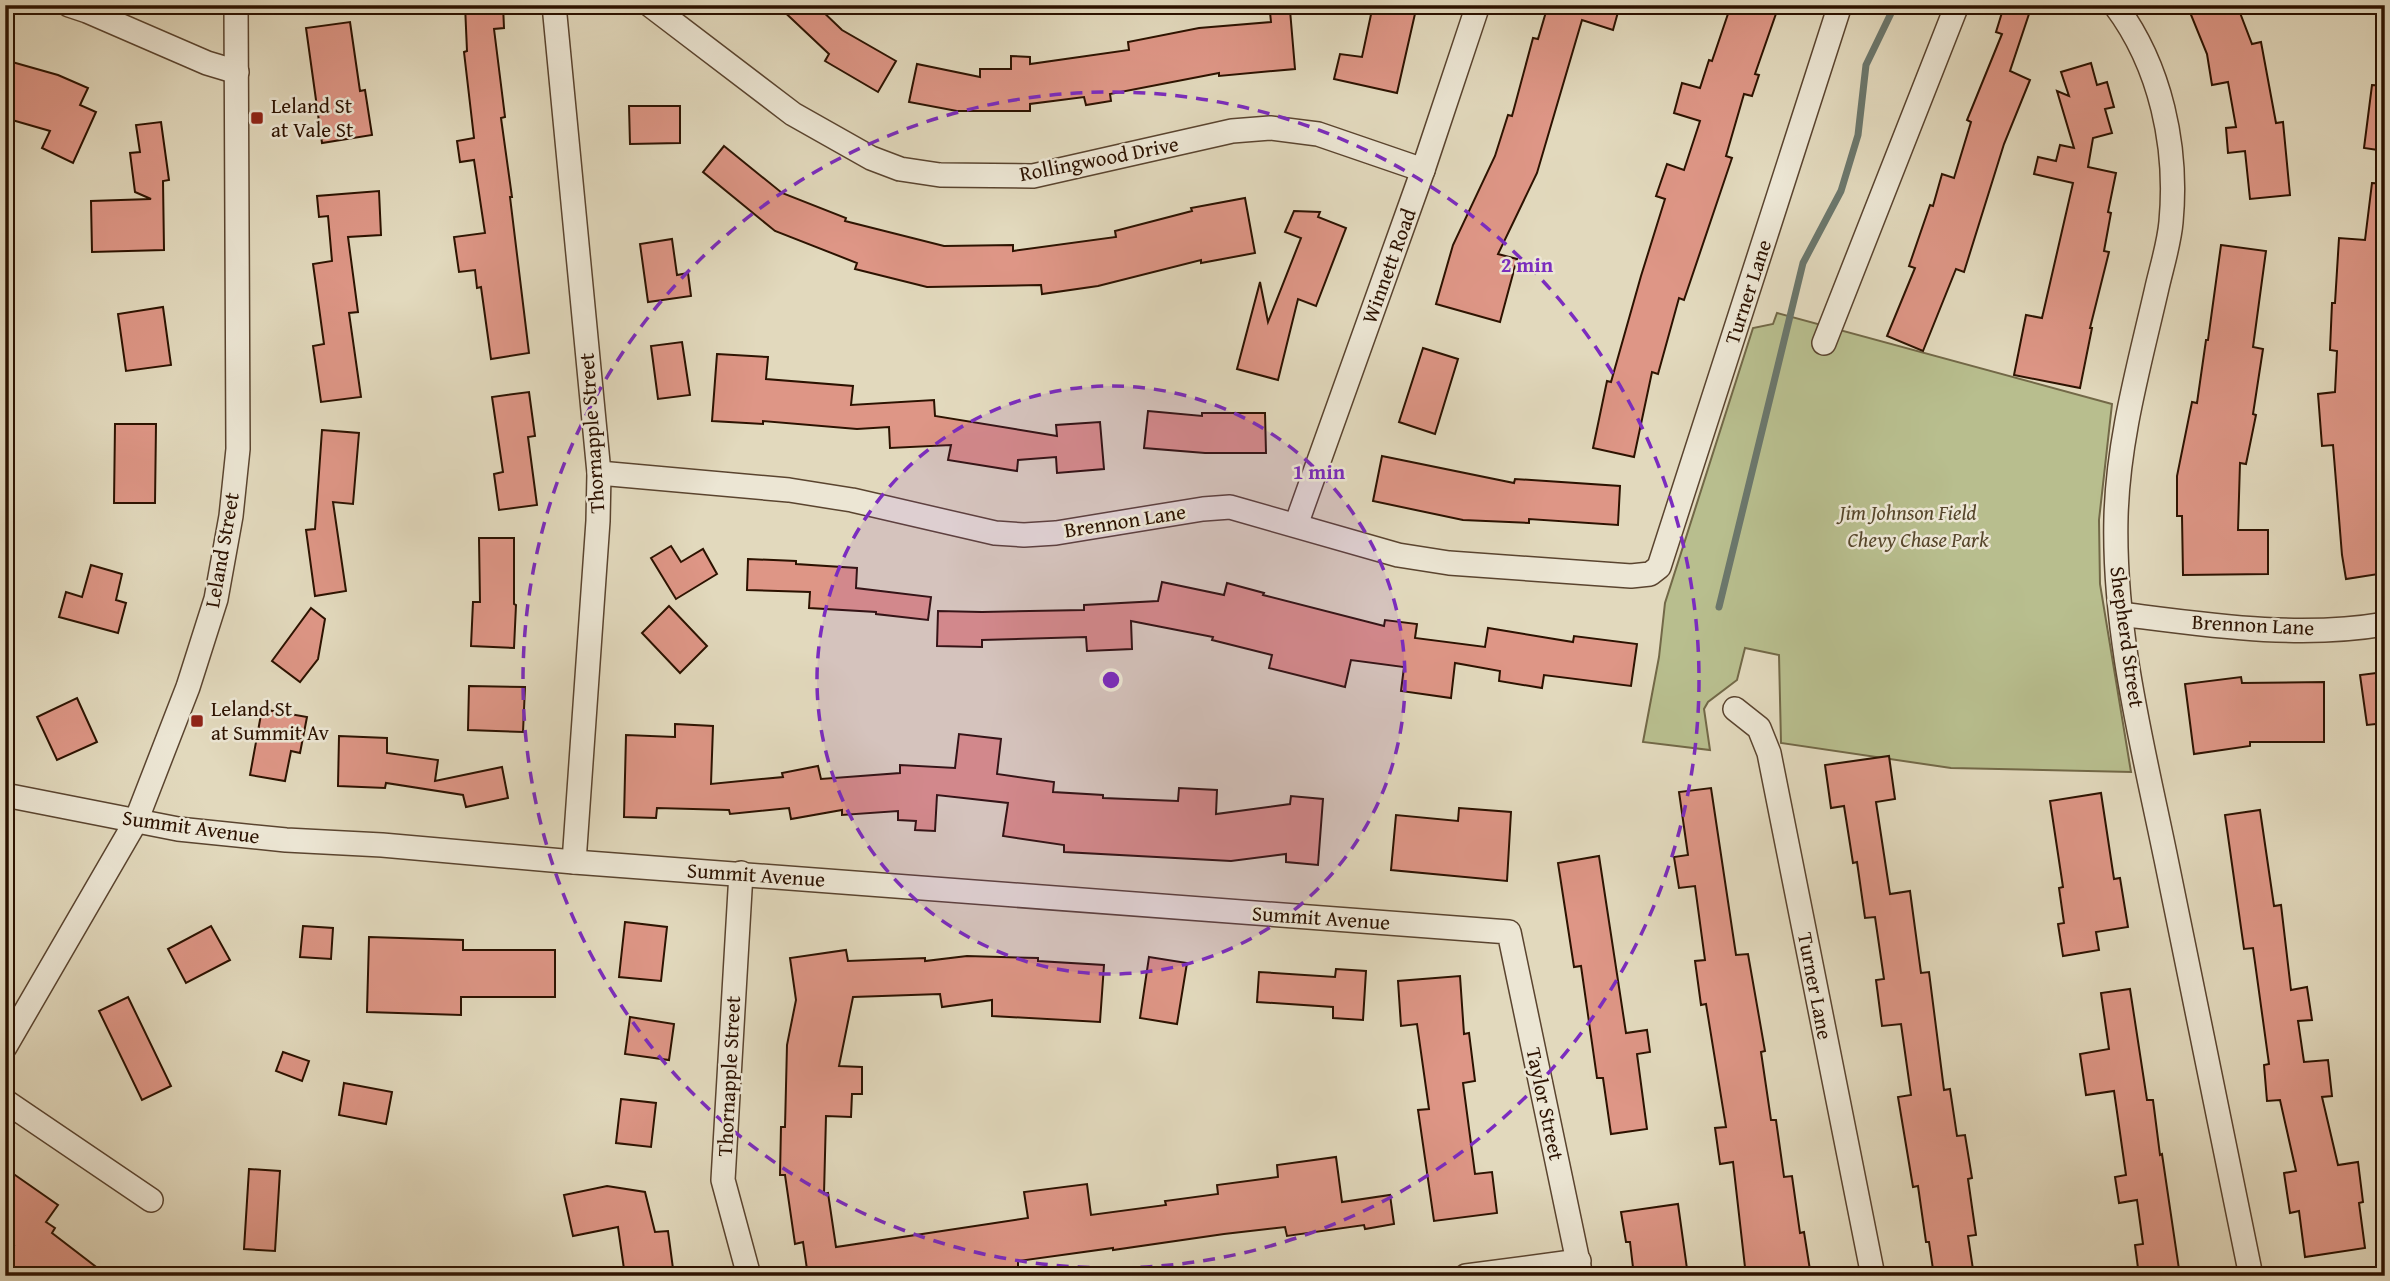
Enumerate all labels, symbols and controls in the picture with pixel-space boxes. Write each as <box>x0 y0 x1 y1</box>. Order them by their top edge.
place label: Leland St at Vale St <box>271 90 354 145</box>
marker: Leland St at Vale St <box>249 110 265 126</box>
street label: Rollingwood Drive <box>1017 128 1181 189</box>
street label: Winnett Road <box>1353 203 1424 328</box>
street label: Turner Lane <box>1716 235 1779 348</box>
text: 2 min <box>1501 249 1554 280</box>
street label: Thornapple Street <box>570 351 613 514</box>
text: 1 min <box>1293 456 1346 487</box>
street label: Leland Street <box>196 489 247 610</box>
street label: Brennon Lane <box>1062 496 1188 545</box>
park label: Jim Johnson Field <box>1836 497 1977 528</box>
park label: Chevy Chase Park <box>1847 524 1989 555</box>
street label: Shepherd Street <box>2102 564 2153 710</box>
street label: Brennon Lane <box>2191 606 2315 643</box>
centre of rings <box>1099 668 1123 692</box>
place label: Leland St at Summit Av <box>211 693 330 748</box>
marker: Leland St at Summit Av <box>189 713 205 729</box>
street label: Summit Avenue <box>120 802 262 852</box>
street label: Summit Avenue <box>686 854 826 895</box>
street label: Summit Avenue <box>1251 897 1391 938</box>
street label: Turner Lane <box>1790 930 1841 1042</box>
street label: Thornapple Street <box>709 994 748 1157</box>
street label: Taylor Street <box>1518 1045 1573 1164</box>

